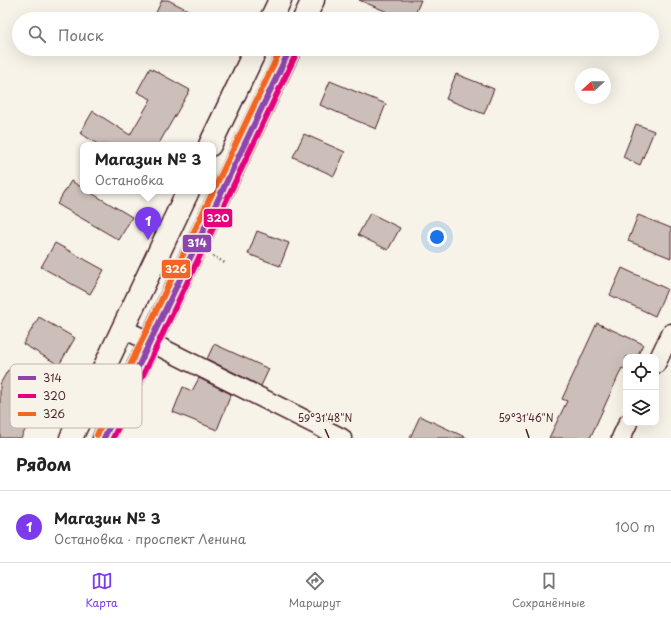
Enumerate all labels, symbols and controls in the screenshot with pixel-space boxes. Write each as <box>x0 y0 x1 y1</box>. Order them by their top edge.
search box <box>12 12 659 56</box>
icon: search <box>26 23 48 45</box>
text: Поиск <box>58 23 104 46</box>
north arrow <box>575 68 611 104</box>
popup <box>80 142 216 194</box>
text: Магазин № 3 <box>95 147 201 170</box>
text: Остановка <box>95 170 164 189</box>
pin: 1 <box>135 207 161 240</box>
line badge: 320 <box>203 208 233 228</box>
text: 320 <box>207 209 229 226</box>
your location <box>427 227 447 247</box>
line badge: 314 <box>182 234 212 253</box>
text: 314 <box>187 234 207 251</box>
line badge: 326 <box>161 259 191 279</box>
text: 326 <box>165 260 187 277</box>
map controls <box>623 354 659 426</box>
button: locate <box>623 354 659 390</box>
legend <box>10 364 142 428</box>
text: 314 <box>43 369 62 386</box>
text: 320 <box>43 387 66 404</box>
button: layers <box>623 390 659 426</box>
text: 326 <box>43 405 65 422</box>
text: 59°31'48"N <box>298 410 352 425</box>
text: 59°31'46"N <box>498 410 554 425</box>
text: Рядом <box>16 451 71 477</box>
text: Магазин № 3 <box>54 506 161 529</box>
text: 1 <box>26 517 32 536</box>
text: 100 m <box>615 517 655 536</box>
text: Остановка · проспект Ленина <box>54 529 246 548</box>
tab: Карта <box>86 570 118 611</box>
tab: Маршрут <box>289 570 341 611</box>
tab: Сохранённые <box>512 570 585 611</box>

